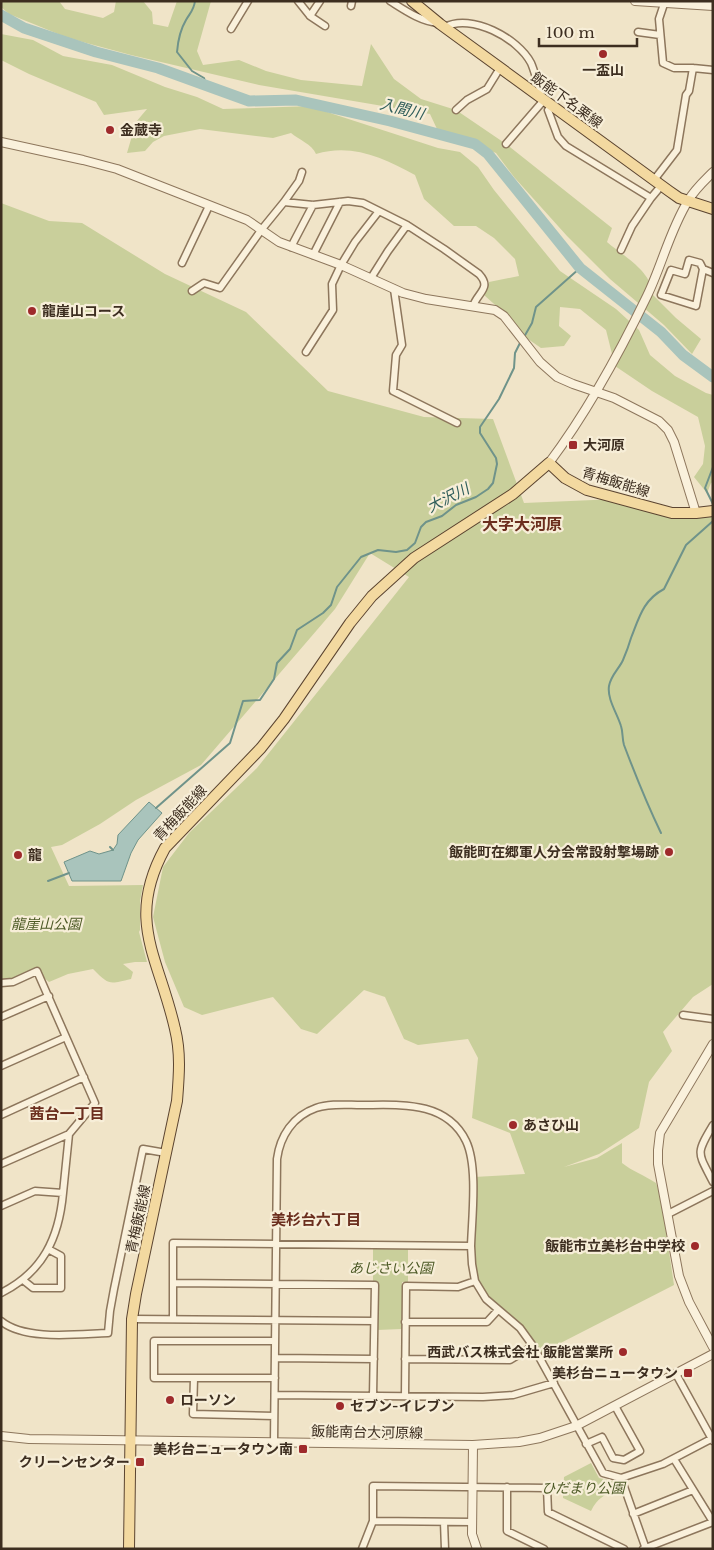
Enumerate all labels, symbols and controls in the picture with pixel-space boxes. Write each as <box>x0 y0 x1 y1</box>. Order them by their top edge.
scale bar <box>539 15 636 47</box>
text: 100 m <box>546 23 595 42</box>
marker: 一盃山 <box>597 48 609 60</box>
place label: 一盃山 <box>582 61 624 79</box>
street label: 飯能下名栗線 <box>528 68 606 132</box>
water label: 入間川 <box>378 94 428 124</box>
place label: 金蔵寺 <box>120 121 162 139</box>
marker: 金蔵寺 <box>104 124 116 136</box>
place label: 龍崖山コース <box>42 302 125 320</box>
marker: 龍崖山コース <box>26 305 38 317</box>
place label: 大河原 <box>583 436 625 454</box>
marker: 大河原 <box>567 439 579 451</box>
street label: 青梅飯能線 <box>580 463 652 501</box>
water label: 大沢川 <box>423 478 474 516</box>
district label: 大字大河原 <box>482 514 562 534</box>
street label: 青梅飯能線 <box>150 781 210 845</box>
place label: 飯能町在郷軍人分会常設射撃場跡 <box>449 843 659 861</box>
place label: 龍 <box>28 846 42 864</box>
marker: 飯能町在郷軍人分会常設射撃場跡 <box>663 846 675 858</box>
marker: 龍 <box>12 849 24 861</box>
park label: 龍崖山公園 <box>11 915 83 933</box>
district label: 茜台一丁目 <box>29 1104 105 1123</box>
place label: あさひ山 <box>523 1116 579 1134</box>
marker: あさひ山 <box>507 1119 519 1131</box>
street label: 青梅飯能線 <box>122 1183 154 1255</box>
district label: 美杉台六丁目 <box>271 1210 361 1229</box>
place label: 飯能市立美杉台中学校 <box>545 1237 685 1255</box>
marker: 飯能市立美杉台中学校 <box>689 1240 701 1252</box>
park label: あじさい公園 <box>349 1259 435 1277</box>
place label: 西武バス株式会社 飯能営業所 <box>427 1343 613 1361</box>
marker: 西武バス株式会社 飯能営業所 <box>617 1346 629 1358</box>
place label: 美杉台ニュータウン <box>552 1364 678 1382</box>
marker: 美杉台ニュータウン <box>682 1367 694 1379</box>
place label: ローソン <box>180 1391 236 1409</box>
marker: ローソン <box>164 1394 176 1406</box>
place label: セブン-イレブン <box>350 1397 454 1415</box>
marker: セブン-イレブン <box>334 1400 346 1412</box>
street label: 飯能南台大河原線 <box>311 1422 423 1442</box>
place label: 美杉台ニュータウン南 <box>153 1440 293 1458</box>
marker: 美杉台ニュータウン南 <box>297 1443 309 1455</box>
place label: クリーンセンター <box>19 1453 130 1471</box>
marker: クリーンセンター <box>134 1456 146 1468</box>
park label: ひだまり公園 <box>541 1479 627 1497</box>

